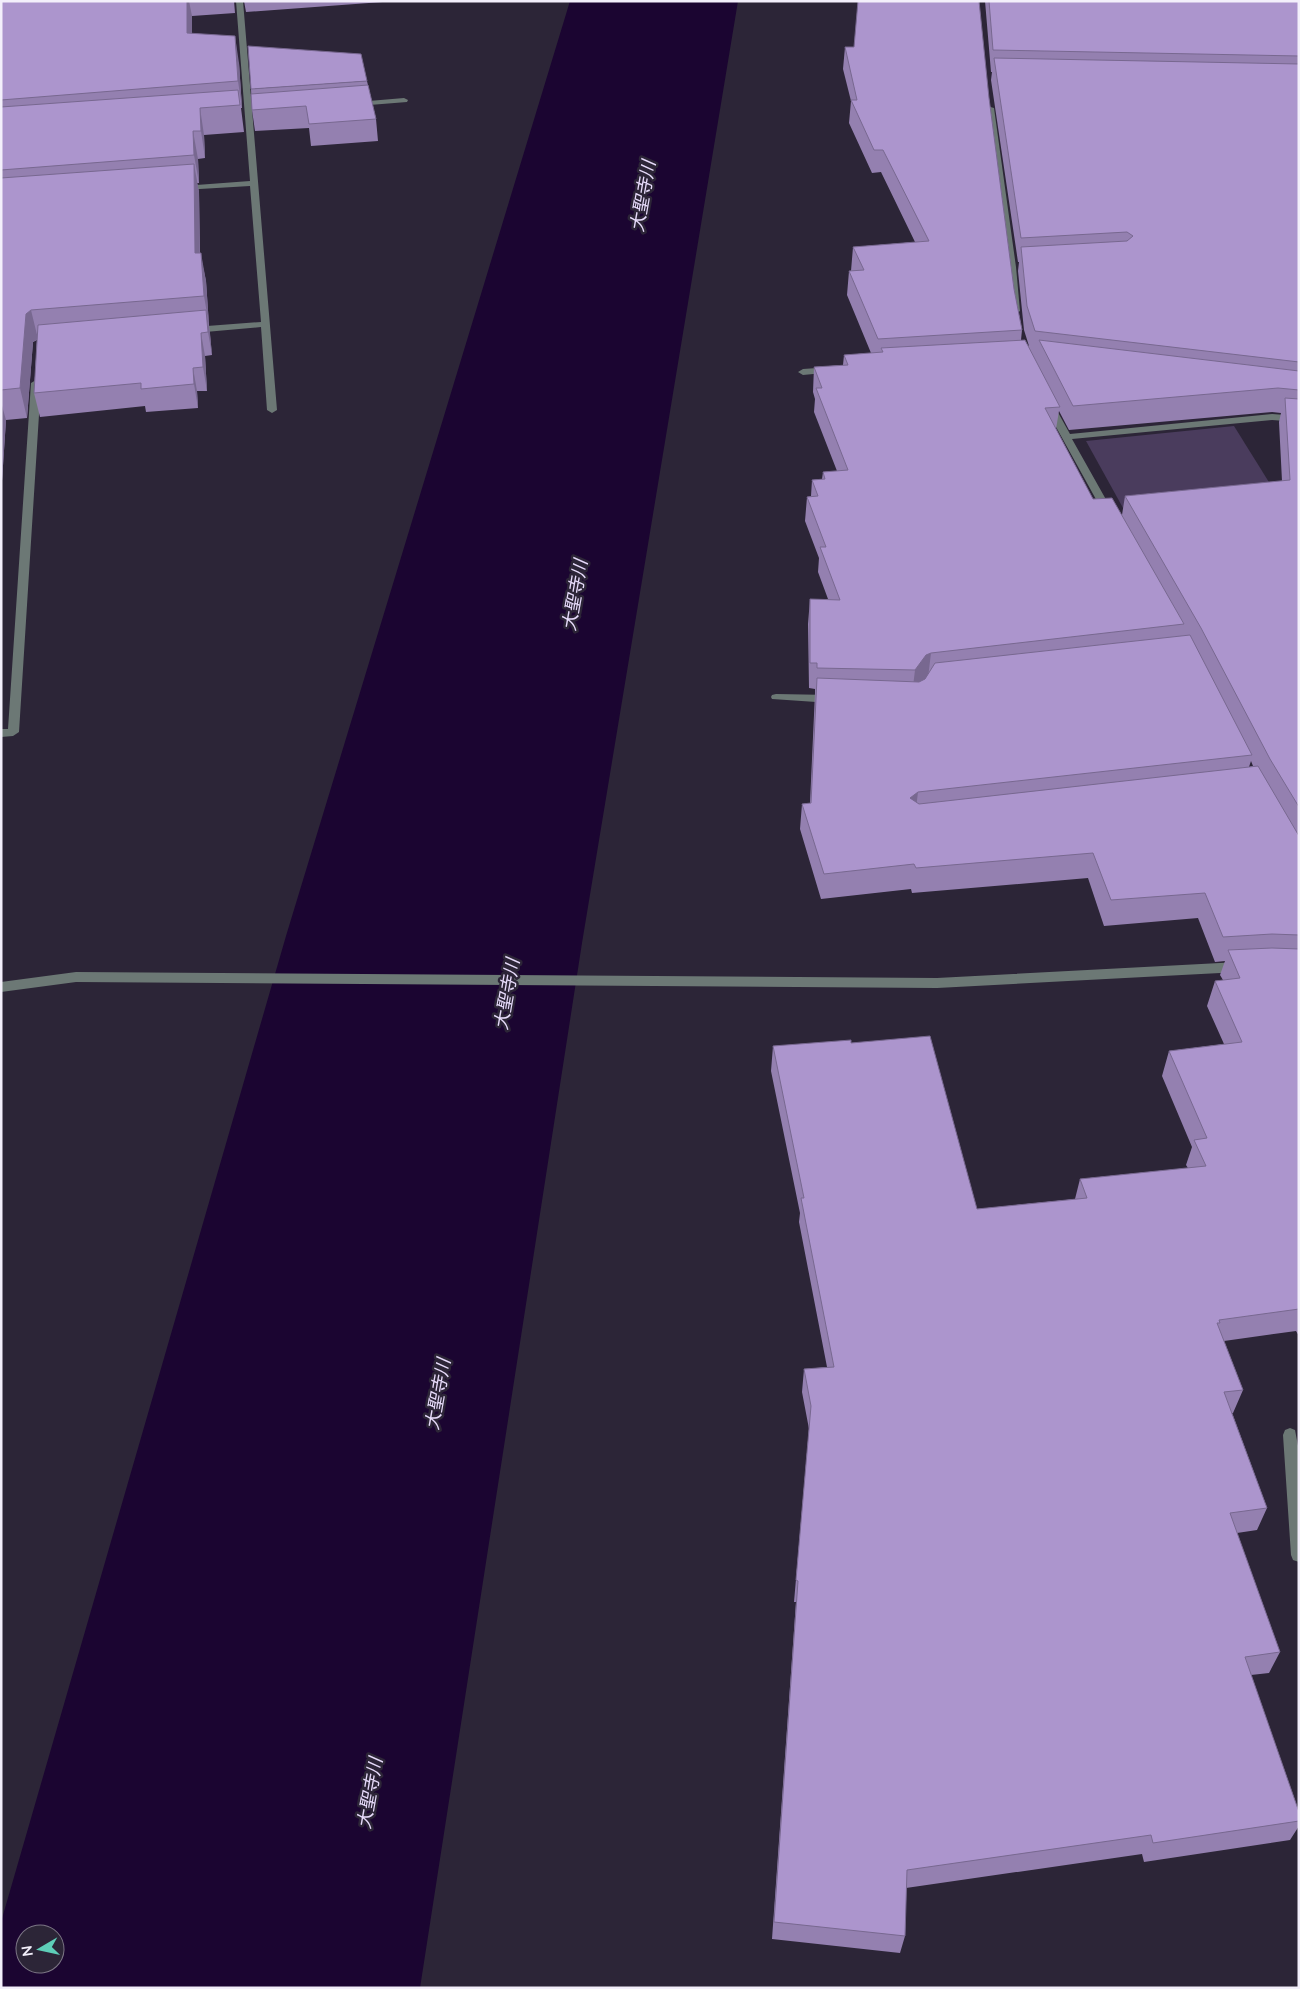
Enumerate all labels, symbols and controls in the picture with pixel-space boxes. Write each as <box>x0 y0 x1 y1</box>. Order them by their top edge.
water label: 大聖寺川 <box>625 157 659 233</box>
water label: 大聖寺川 <box>557 556 591 632</box>
water label: 大聖寺川 <box>489 955 523 1031</box>
water label: 大聖寺川 <box>420 1355 454 1431</box>
water label: 大聖寺川 <box>352 1754 386 1830</box>
north arrow <box>15 1924 65 1974</box>
text: N <box>17 1944 36 1958</box>

